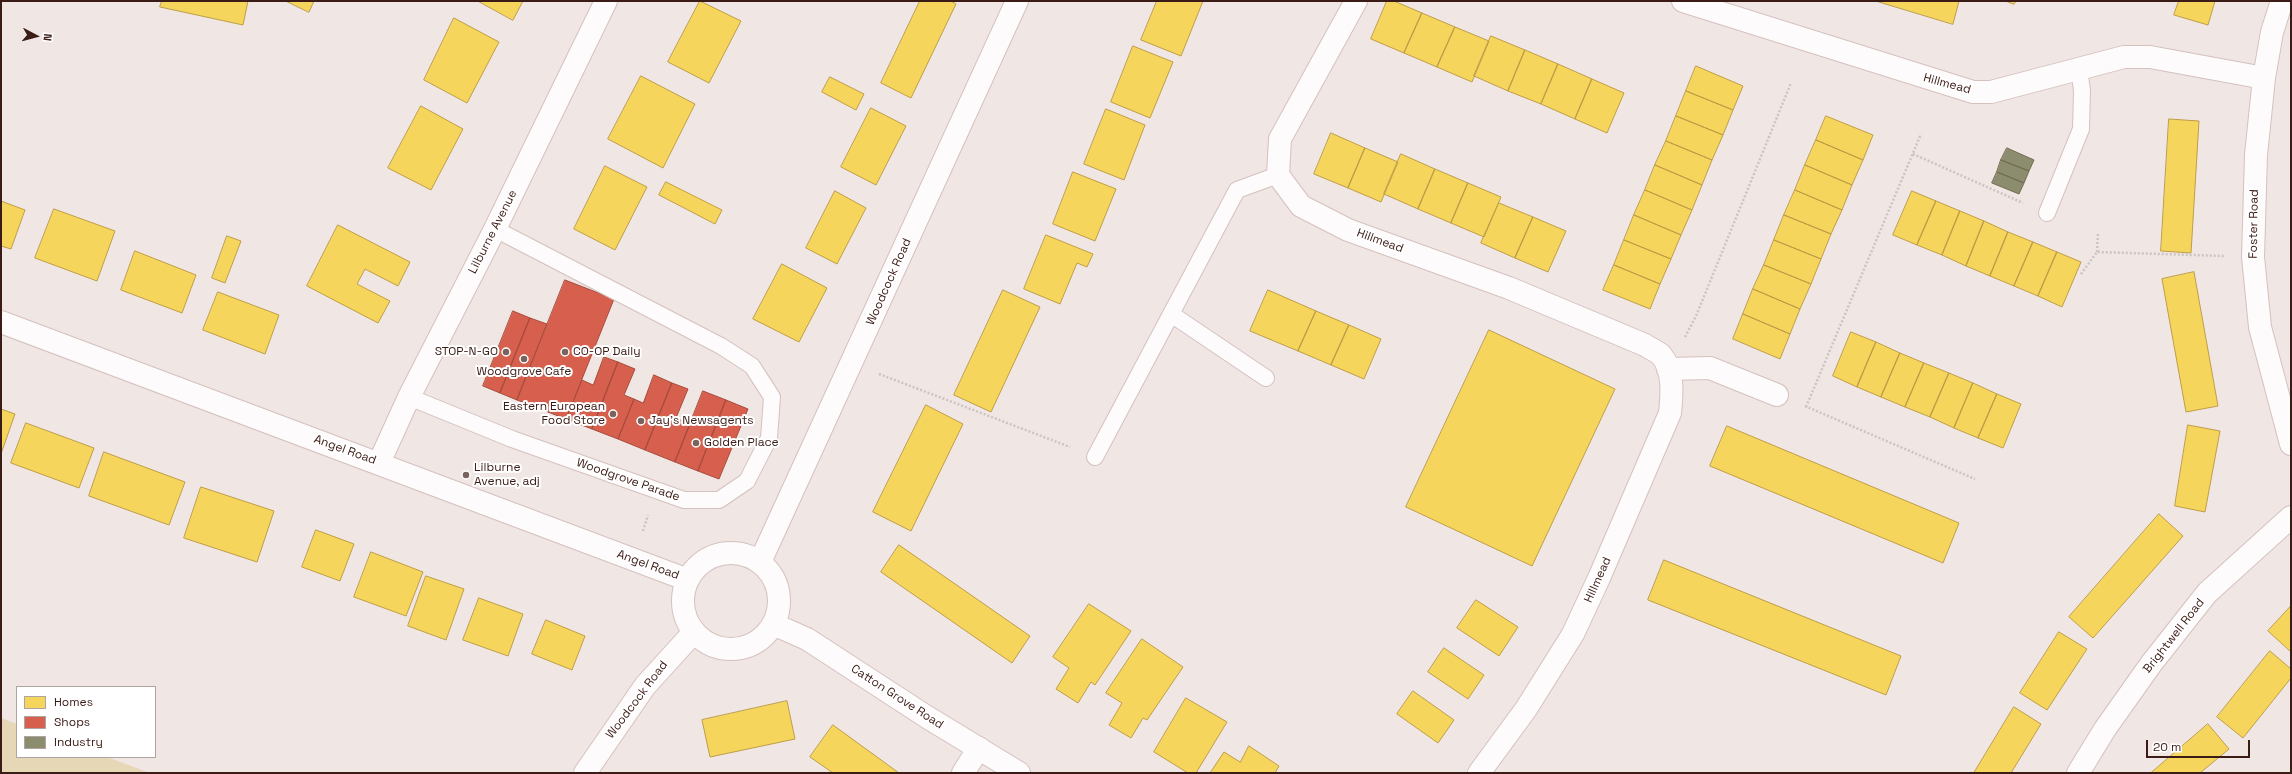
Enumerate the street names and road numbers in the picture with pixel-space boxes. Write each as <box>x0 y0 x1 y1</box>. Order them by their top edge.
street label: Hillmead <box>1922 71 1972 97</box>
street label: Lilburne Avenue <box>466 188 520 276</box>
street label: Foster Road <box>2246 189 2262 259</box>
street label: Hillmead <box>1355 226 1405 256</box>
street label: Woodcock Road <box>863 236 915 328</box>
street label: Angel Road <box>312 432 378 468</box>
street label: Woodgrove Parade <box>574 456 682 504</box>
street label: Angel Road <box>615 547 681 583</box>
street label: Hillmead <box>1582 555 1614 605</box>
street label: Brightwell Road <box>2140 596 2208 676</box>
street label: Woodcock Road <box>603 658 671 742</box>
street label: Catton Grove Road <box>848 662 946 732</box>

